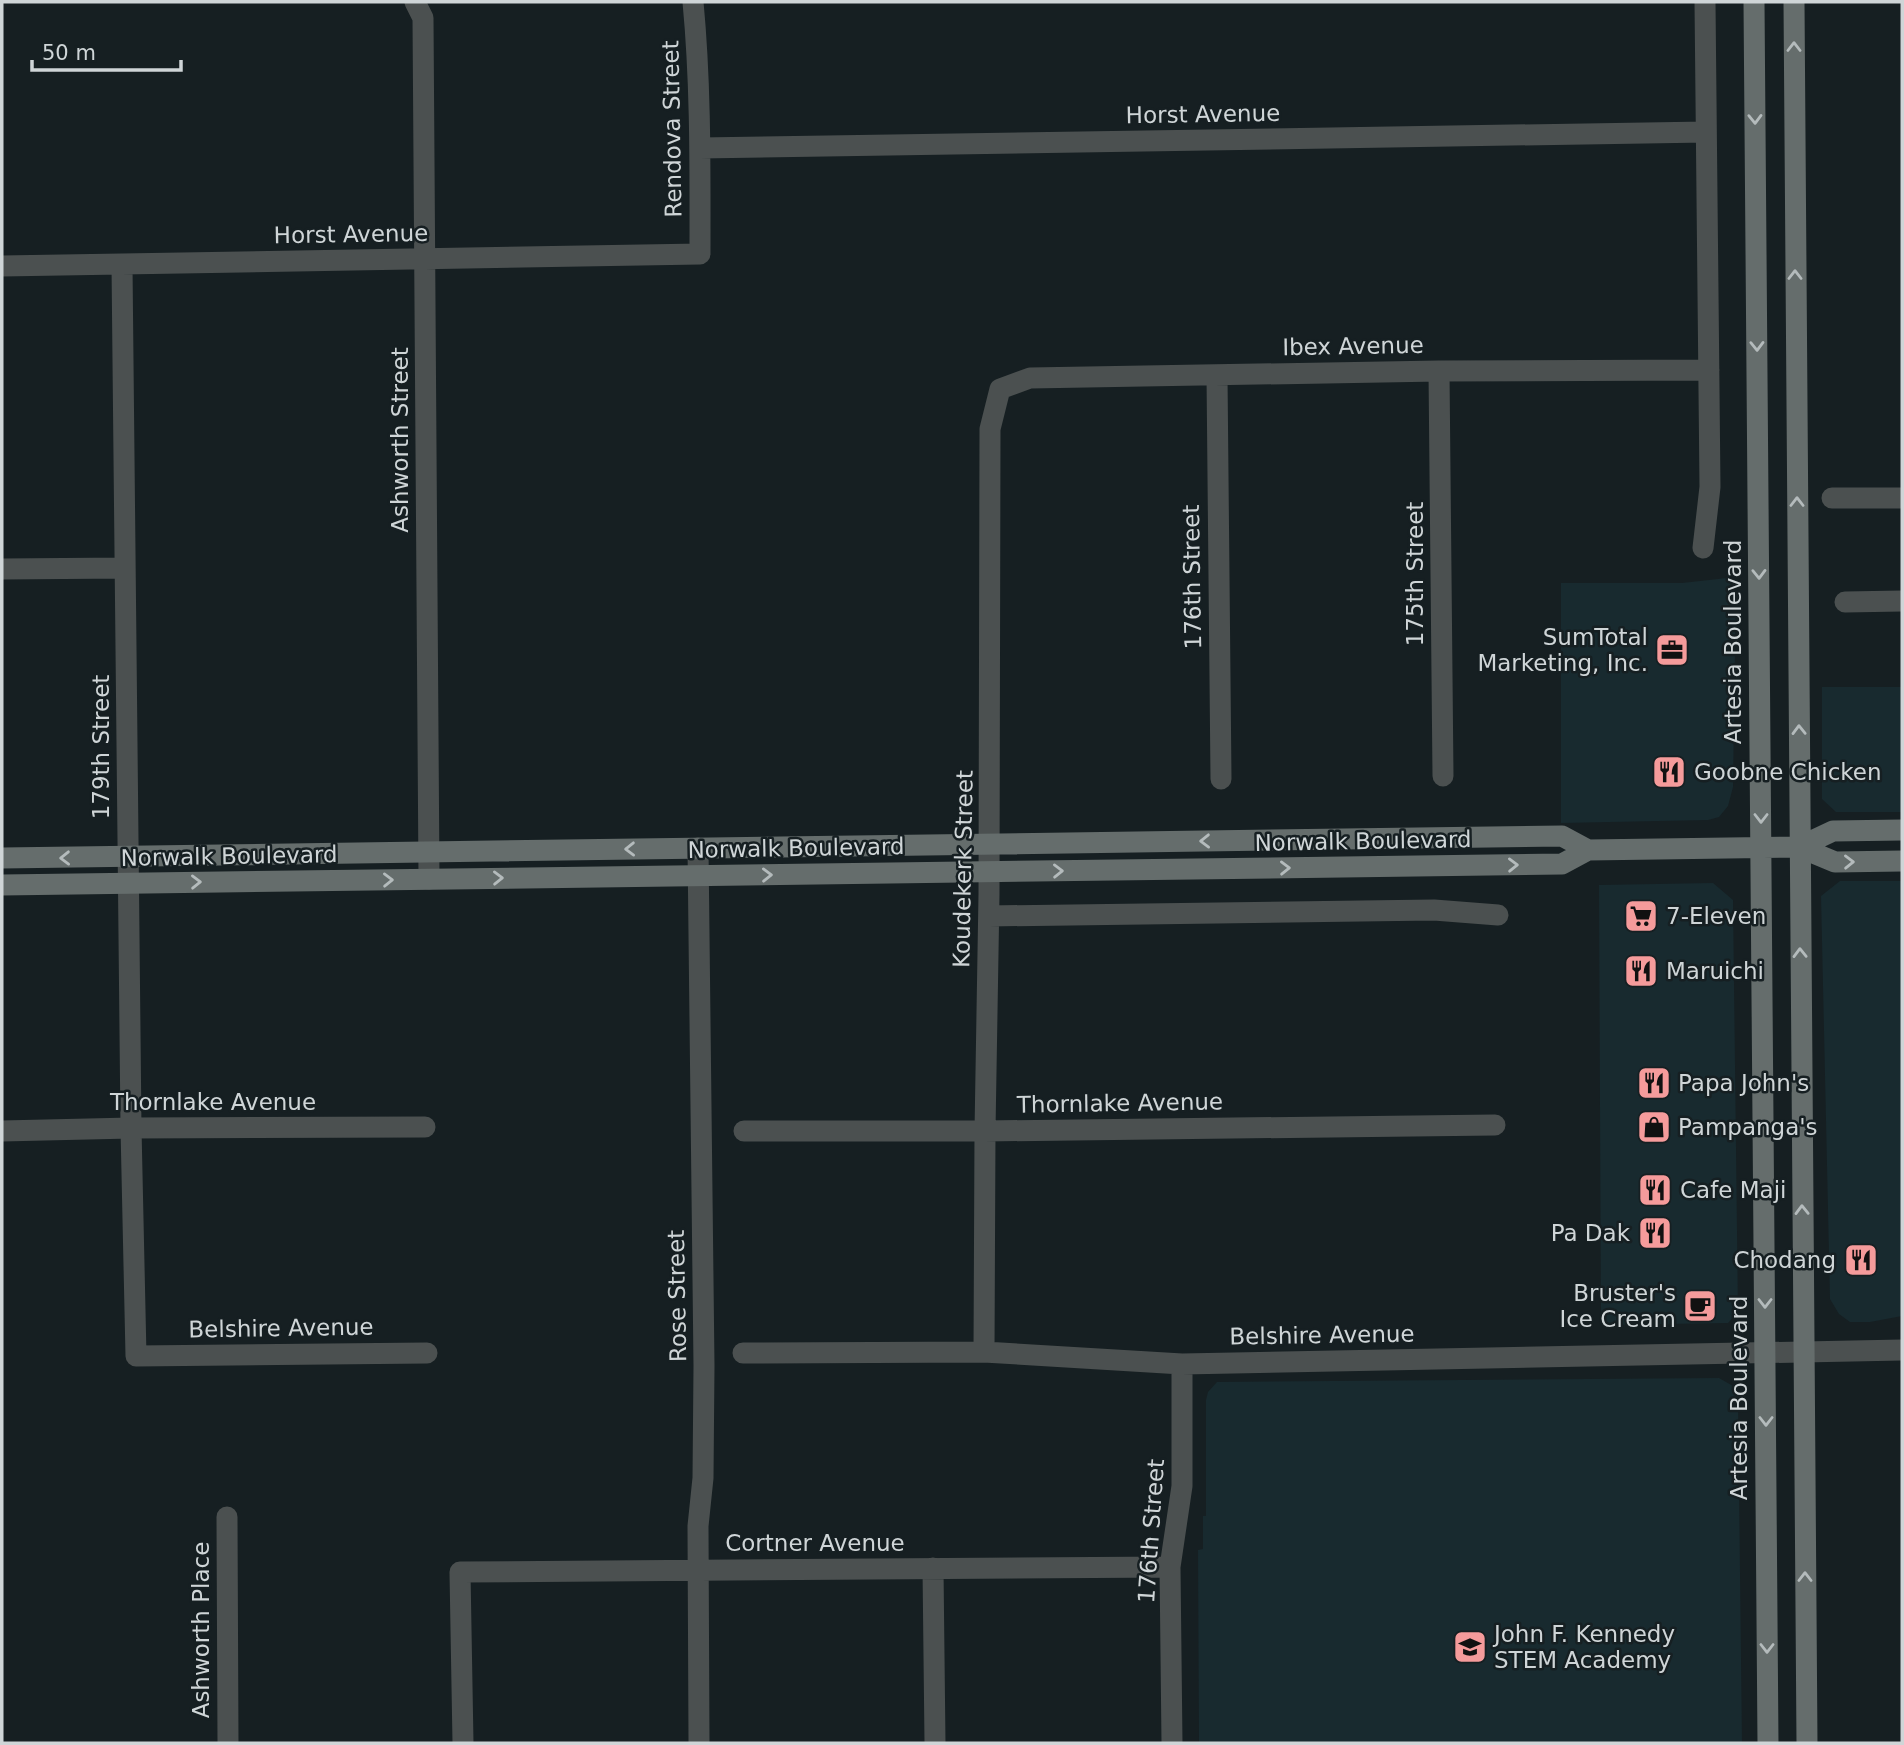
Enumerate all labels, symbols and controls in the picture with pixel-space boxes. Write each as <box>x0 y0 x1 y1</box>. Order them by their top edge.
scale bar <box>32 28 180 72</box>
street label: Rendova Street <box>657 40 687 218</box>
text: 50 m <box>42 41 96 65</box>
one-way arrow <box>1786 42 1802 52</box>
street label: Horst Avenue <box>1125 100 1281 128</box>
one-way arrow <box>1747 114 1763 125</box>
street label: Horst Avenue <box>273 220 429 248</box>
one-way arrow <box>1788 269 1803 280</box>
street label: Ibex Avenue <box>1282 332 1424 360</box>
one-way arrow <box>1749 342 1765 352</box>
street label: Ashworth Street <box>387 347 413 533</box>
one-way arrow <box>1789 497 1805 507</box>
street label: 175th Street <box>1402 502 1428 646</box>
street label: 176th Street <box>1178 504 1206 650</box>
street label: Artesia Boulevard <box>1720 540 1746 744</box>
one-way arrow <box>1751 569 1767 580</box>
place label: SumTotal Marketing, Inc. <box>1477 624 1648 676</box>
office icon: SumTotal Marketing, Inc. <box>1653 631 1691 669</box>
street label: 179th Street <box>88 675 114 819</box>
one-way arrow <box>1791 724 1806 735</box>
restaurant icon: Goobne Chicken <box>1650 753 1688 791</box>
place label: Goobne Chicken <box>1694 759 1882 785</box>
street label: Koudekerk Street <box>948 770 978 968</box>
one-way arrow <box>1753 813 1769 824</box>
street label: Norwalk Boulevard <box>1254 826 1472 856</box>
street label: Norwalk Boulevard <box>687 833 905 863</box>
one-way arrow <box>1199 833 1209 849</box>
street label: Norwalk Boulevard <box>120 841 338 871</box>
one-way arrow <box>624 842 635 857</box>
one-way arrow <box>59 850 70 865</box>
one-way arrow <box>1845 854 1855 870</box>
one-way arrow <box>1508 857 1518 873</box>
one-way arrow <box>1280 860 1291 876</box>
one-way arrow <box>1053 863 1063 879</box>
one-way arrow <box>762 867 772 883</box>
one-way arrow <box>493 870 503 886</box>
one-way arrow <box>383 872 394 888</box>
one-way arrow <box>191 875 202 890</box>
supermarket icon: 7-Eleven <box>1622 897 1660 935</box>
place label: 7-Eleven <box>1666 903 1766 929</box>
one-way arrow <box>1792 948 1808 958</box>
restaurant icon: Maruichi <box>1622 952 1660 990</box>
place label: Maruichi <box>1666 958 1764 984</box>
restaurant icon: Papa John's <box>1635 1064 1673 1102</box>
place label: Papa John's <box>1678 1070 1809 1096</box>
street label: Thornlake Avenue <box>1016 1088 1223 1118</box>
street label: Thornlake Avenue <box>109 1089 316 1115</box>
shop icon: Pampanga's <box>1635 1108 1673 1146</box>
place label: Pampanga's <box>1678 1114 1818 1140</box>
restaurant icon: Cafe Maji <box>1636 1171 1674 1209</box>
place label: Cafe Maji <box>1680 1177 1786 1203</box>
one-way arrow <box>1794 1204 1810 1215</box>
restaurant icon: Pa Dak <box>1636 1214 1674 1252</box>
place label: Pa Dak <box>1551 1220 1631 1246</box>
street label: Rose Street <box>663 1230 691 1362</box>
restaurant icon: Chodang <box>1842 1241 1880 1279</box>
place label: Chodang <box>1733 1247 1836 1273</box>
place label: Bruster's Ice Cream <box>1559 1280 1676 1332</box>
cafe icon: Bruster's Ice Cream <box>1681 1287 1719 1325</box>
street label: Artesia Boulevard <box>1726 1296 1752 1500</box>
one-way arrow <box>1757 1298 1773 1309</box>
street label: Belshire Avenue <box>188 1313 374 1343</box>
street label: Belshire Avenue <box>1229 1320 1415 1350</box>
one-way arrow <box>1758 1416 1774 1426</box>
street label: 176th Street <box>1133 1458 1169 1604</box>
street label: Cortner Avenue <box>725 1530 905 1556</box>
street label: Ashworth Place <box>188 1542 214 1718</box>
one-way arrow <box>1798 1571 1813 1582</box>
place label: John F. Kennedy STEM Academy <box>1492 1621 1675 1673</box>
school or university icon: John F. Kennedy STEM Academy <box>1451 1628 1489 1666</box>
one-way arrow <box>1759 1643 1775 1654</box>

